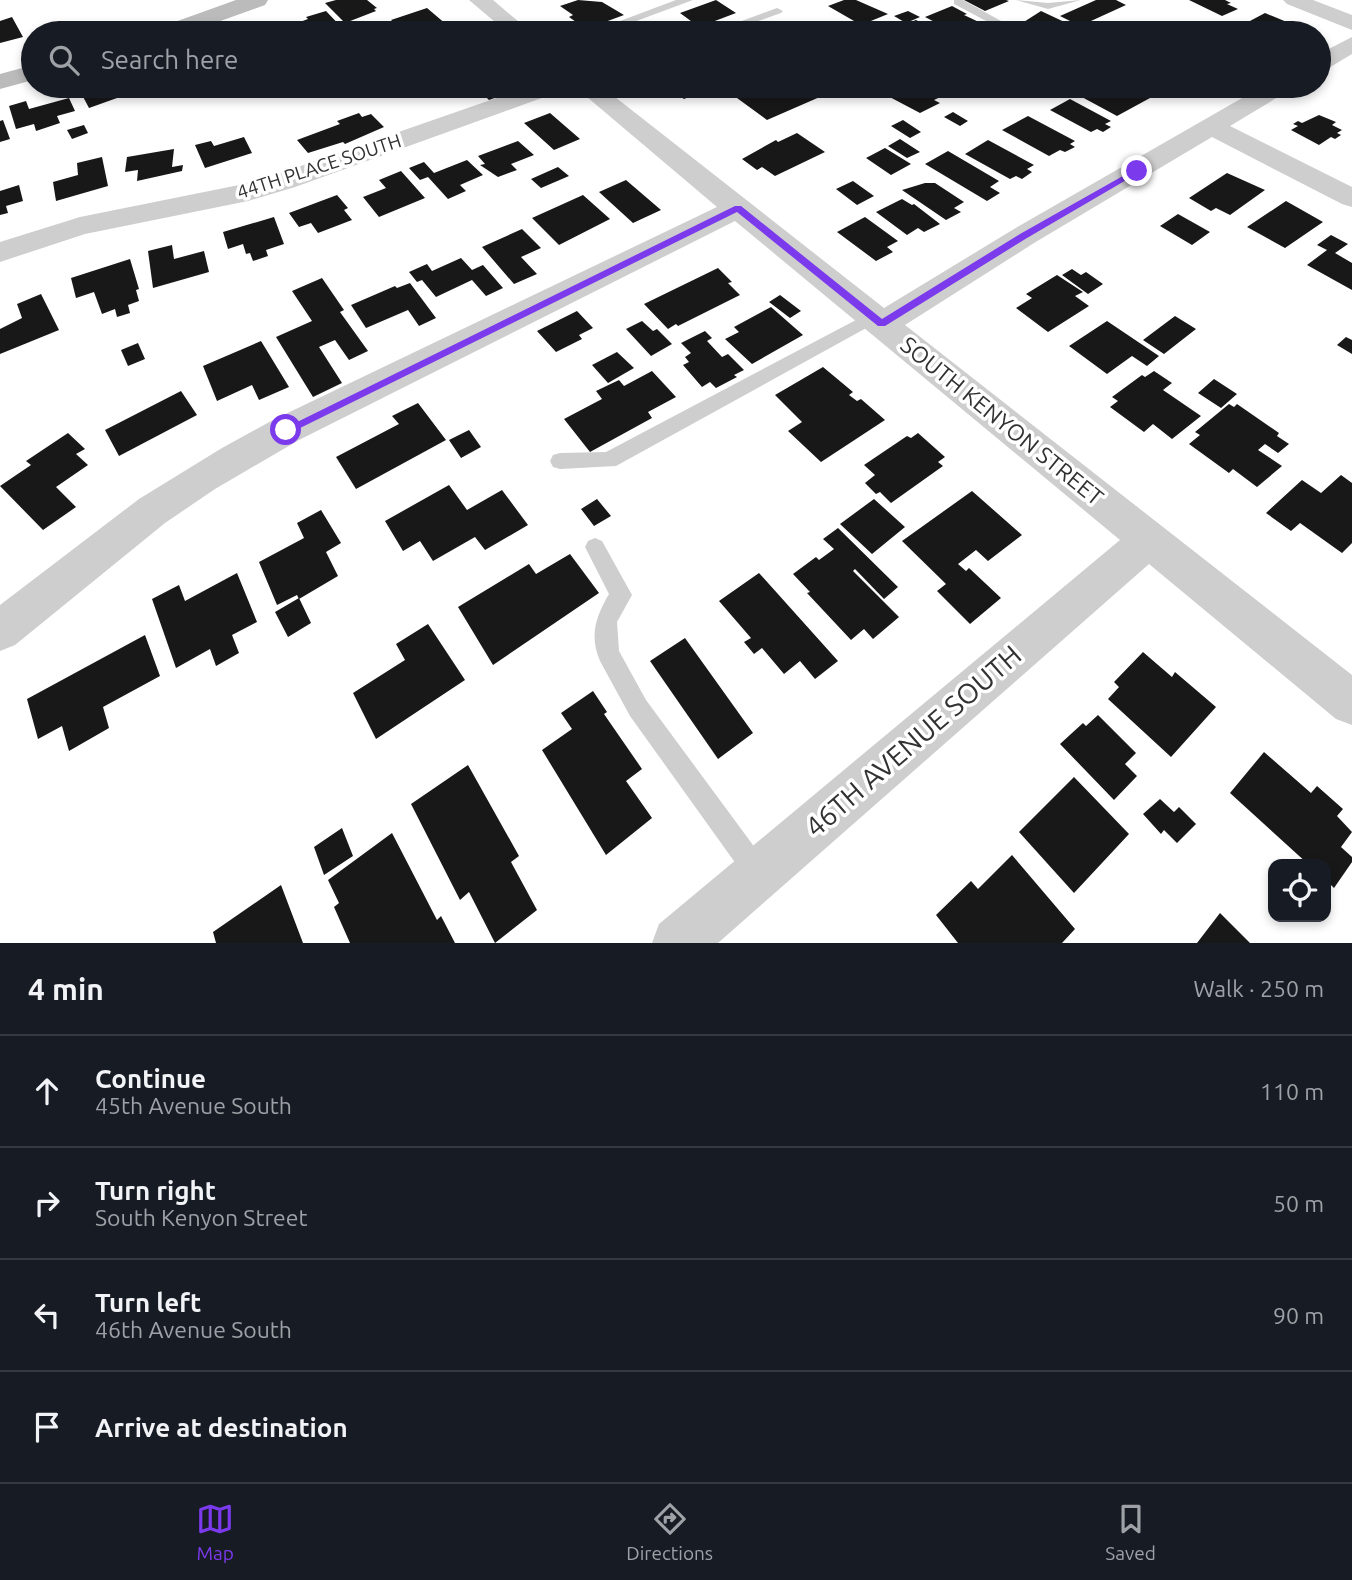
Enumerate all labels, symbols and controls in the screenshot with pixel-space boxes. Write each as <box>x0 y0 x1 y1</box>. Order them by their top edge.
search box <box>21 21 1331 98</box>
icon: search <box>45 41 83 79</box>
text: Search here <box>101 45 238 74</box>
street label: 44TH PLACE SOUTH <box>234 129 404 203</box>
route end <box>1121 155 1152 186</box>
street label: SOUTH KENYON STREET <box>896 331 1109 510</box>
route start <box>270 414 301 445</box>
street label: 46TH AVENUE SOUTH <box>799 639 1027 843</box>
map controls <box>1268 859 1331 922</box>
button: locate <box>1268 859 1331 922</box>
text: 4 min <box>28 972 104 1006</box>
text: Walk · 250 m <box>1193 976 1324 1001</box>
text: Continue <box>95 1064 206 1093</box>
icon: ahead <box>28 1072 66 1110</box>
text: 110 m <box>1260 1079 1324 1104</box>
text: 45th Avenue South <box>95 1093 292 1118</box>
text: Turn right <box>95 1176 216 1205</box>
icon: right <box>28 1184 66 1222</box>
text: 50 m <box>1273 1191 1324 1216</box>
text: South Kenyon Street <box>95 1205 308 1230</box>
text: Turn left <box>95 1288 201 1317</box>
icon: left <box>28 1296 66 1334</box>
text: 90 m <box>1273 1303 1324 1328</box>
text: 46th Avenue South <box>95 1317 292 1342</box>
icon: arrive <box>28 1408 66 1446</box>
text: Arrive at destination <box>95 1413 348 1442</box>
tab: Map <box>196 1500 234 1564</box>
tab: Directions <box>626 1500 713 1564</box>
tab: Saved <box>1105 1500 1156 1564</box>

